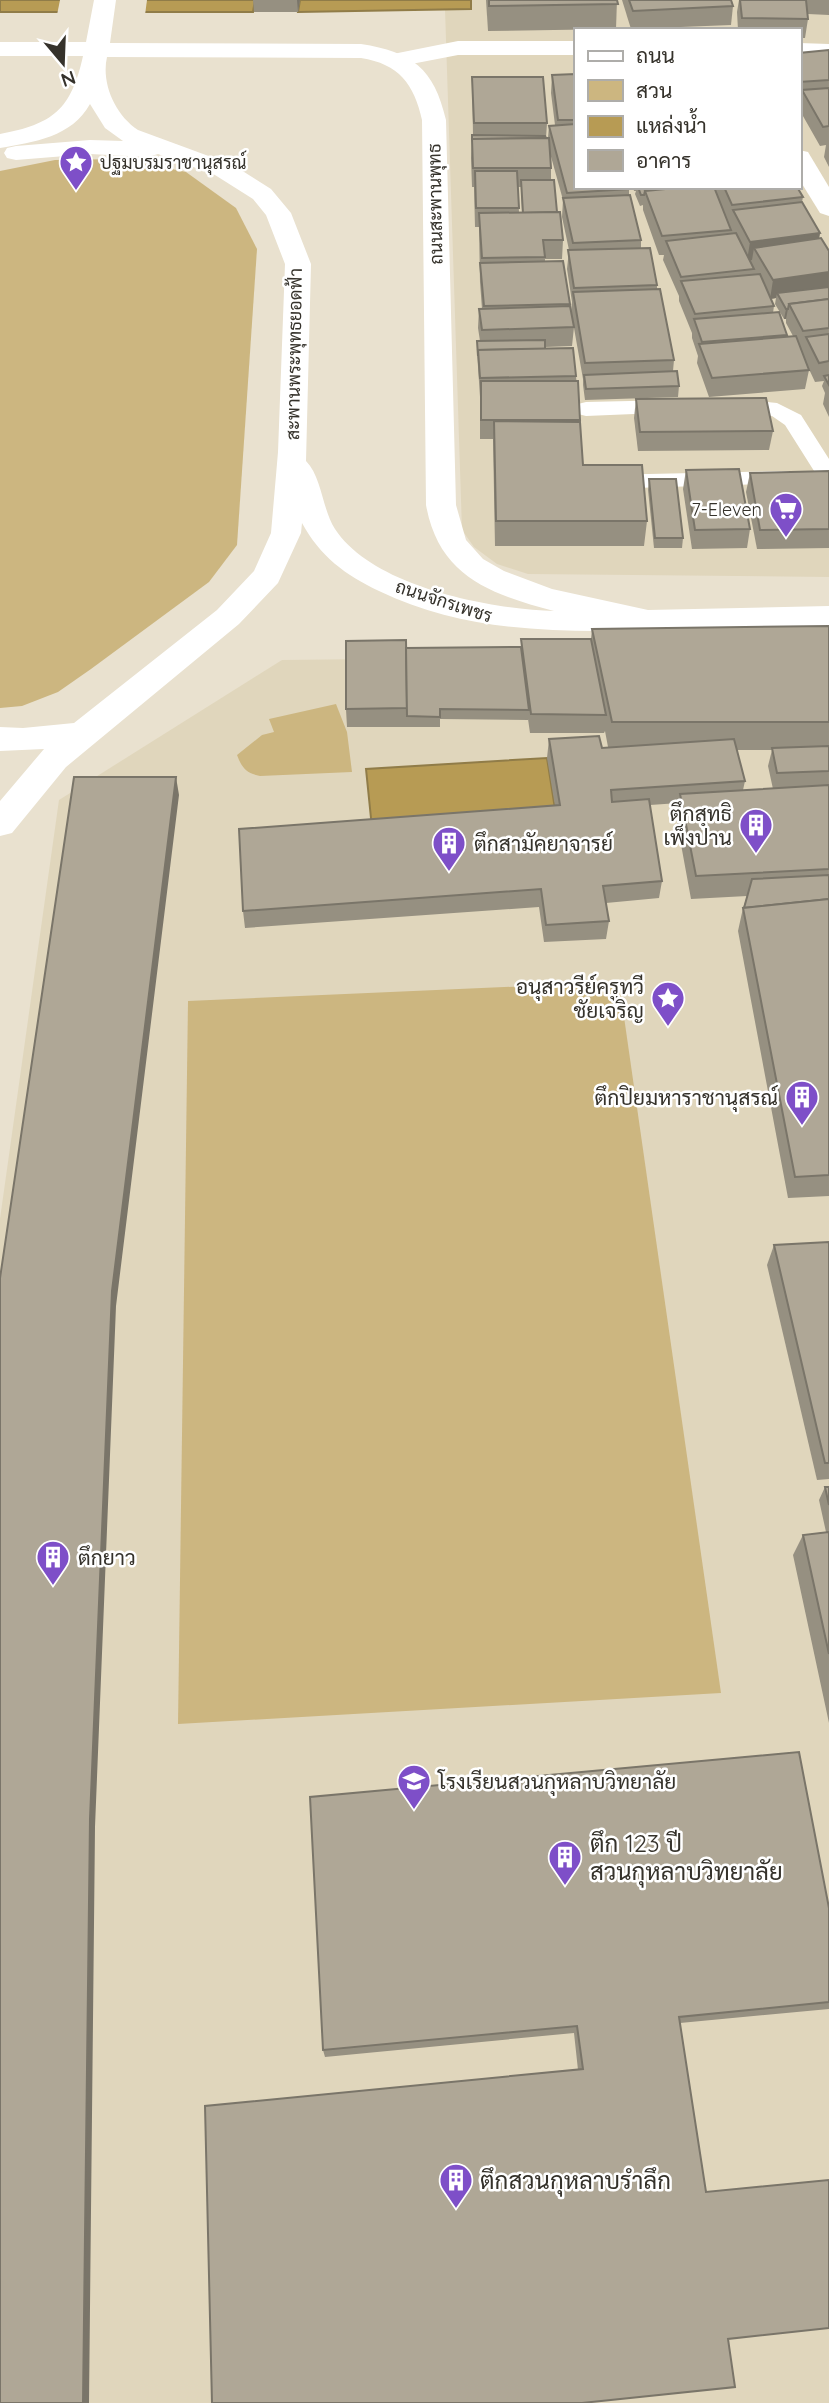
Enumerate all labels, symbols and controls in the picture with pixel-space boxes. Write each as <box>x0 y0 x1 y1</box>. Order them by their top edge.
north arrow <box>28 28 98 98</box>
legend <box>574 28 801 189</box>
text: ถนน <box>636 42 675 68</box>
text: N <box>58 65 79 93</box>
text: สวน <box>636 77 672 103</box>
text: แหล่งน้ำ <box>636 108 707 138</box>
place icon: ปฐมบรมราชานุสรณ์ <box>57 143 95 192</box>
street label: ถนนสะพานพุทธ <box>422 143 449 265</box>
text: อาคาร <box>636 147 692 173</box>
place label: ปฐมบรมราชานุสรณ์ <box>100 150 247 175</box>
street label: สะพานพระพุทธยอดฟ้า <box>281 268 308 440</box>
supermarket icon: 7-Eleven <box>767 490 805 539</box>
place label: 7-Eleven <box>691 498 762 521</box>
street label: ถนนจักรเพชร <box>393 575 496 628</box>
place label: ตึกสุทธิ เพ็งปาน <box>664 800 732 850</box>
building icon: ตึกสุทธิ เพ็งปาน <box>737 806 775 855</box>
building icon: ตึกสามัคยาจารย์ <box>430 824 468 873</box>
place label: ตึกสามัคยาจารย์ <box>474 830 613 856</box>
place label: อนุสาวรีย์ครูทวี ชัยเจริญ <box>516 973 644 1023</box>
place icon: อนุสาวรีย์ครูทวี ชัยเจริญ <box>649 979 687 1028</box>
building icon: ตึกปิยมหาราชานุสรณ์ <box>783 1078 821 1127</box>
place label: ตึกปิยมหาราชานุสรณ์ <box>595 1084 778 1112</box>
building icon: ตึกยาว <box>34 1538 72 1587</box>
place label: ตึกยาว <box>78 1544 136 1570</box>
school or university icon: โรงเรียนสวนกุหลาบวิทยาลัย <box>395 1762 433 1811</box>
place label: โรงเรียนสวนกุหลาบวิทยาลัย <box>437 1768 676 1796</box>
place label: ตึก 123 ปี สวนกุหลาบวิทยาลัย <box>590 1828 783 1888</box>
building icon: ตึก 123 ปี สวนกุหลาบวิทยาลัย <box>546 1838 584 1887</box>
building icon: ตึกสวนกุหลาบรำลึก <box>437 2161 475 2210</box>
place label: ตึกสวนกุหลาบรำลึก <box>480 2165 671 2197</box>

